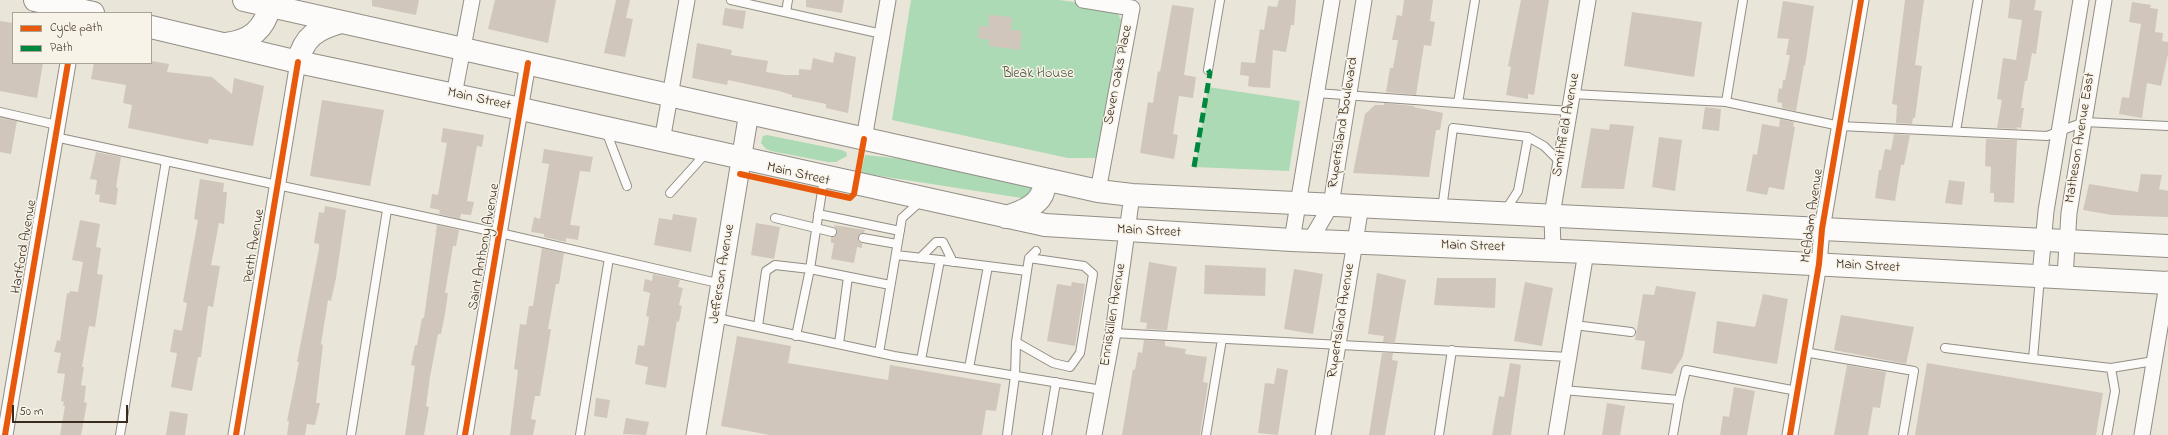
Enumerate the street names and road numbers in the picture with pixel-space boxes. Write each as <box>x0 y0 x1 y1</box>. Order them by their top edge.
street label: Seven Oaks Place <box>1101 24 1137 126</box>
street label: Rupertsland Boulevard <box>1325 56 1363 190</box>
street label: Smithfield Avenue <box>1550 72 1584 178</box>
street label: Matheson Avenue East <box>2062 72 2100 204</box>
street label: Main Street <box>446 85 512 115</box>
street label: Main Street <box>765 160 831 190</box>
street label: McAdam Avenue <box>1798 168 1828 264</box>
street label: Saint Anthony Avenue <box>466 182 504 312</box>
street label: Hartford Avenue <box>8 199 42 295</box>
street label: Perth Avenue <box>241 208 269 284</box>
street label: Main Street <box>1116 222 1182 242</box>
street label: Jefferson Avenue <box>707 223 739 325</box>
street label: Main Street <box>1441 237 1505 257</box>
street label: Main Street <box>1835 257 1901 277</box>
street label: Enniskillen Avenue <box>1098 262 1130 368</box>
street label: Rupertsland Avenue <box>1325 262 1359 380</box>

